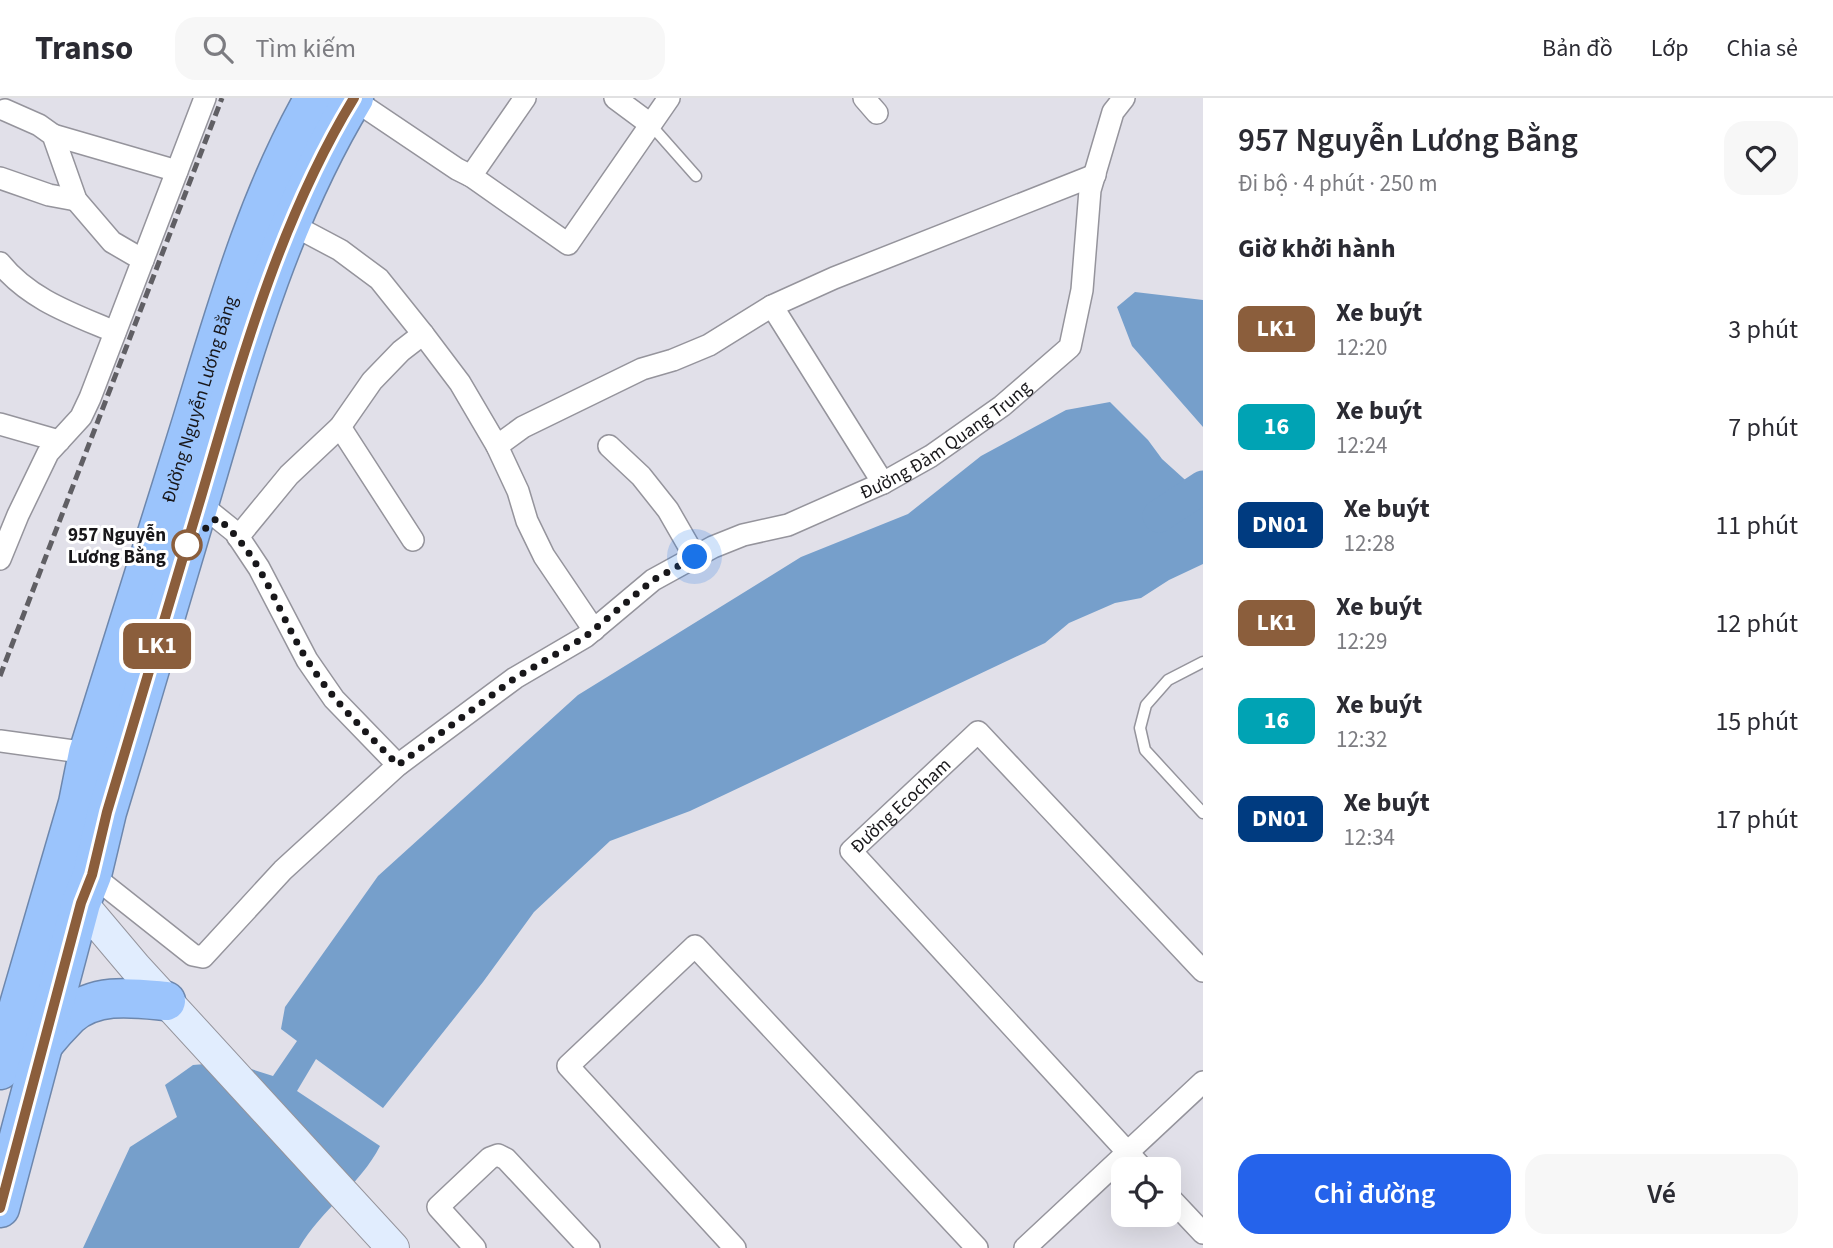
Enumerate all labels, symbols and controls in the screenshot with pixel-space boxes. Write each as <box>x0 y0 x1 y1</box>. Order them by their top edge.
search box <box>175 17 665 80</box>
text: Transo <box>35 25 133 72</box>
icon: search <box>199 29 237 67</box>
text: Tìm kiếm <box>255 30 356 67</box>
text: Bản đồ <box>1542 31 1613 66</box>
text: Lớp <box>1651 31 1688 66</box>
text: Chia sẻ <box>1726 31 1798 66</box>
text: 957 Nguyễn Lương Bằng <box>1238 117 1578 164</box>
button: heart <box>1724 121 1798 195</box>
text: Đi bộ · 4 phút · 250 m <box>1238 167 1437 200</box>
text: Giờ khởi hành <box>1238 230 1396 267</box>
street label: Đường Nguyễn Lương Bằng <box>155 292 245 506</box>
text: Xe buýt <box>1336 294 1422 331</box>
text: LK1 <box>1257 311 1296 346</box>
text: 3 phút <box>1728 311 1798 348</box>
text: 12:20 <box>1336 331 1387 364</box>
street label: Đường Đàm Quang Trung <box>856 374 1038 507</box>
text: Xe buýt <box>1336 392 1422 429</box>
text: 16 <box>1264 409 1289 444</box>
text: 7 phút <box>1728 409 1798 446</box>
text: 12:24 <box>1336 429 1387 462</box>
text: Xe buýt <box>1344 490 1430 527</box>
text: DN01 <box>1252 507 1309 542</box>
text: 11 phút <box>1715 507 1798 544</box>
place label: 957 Nguyễn Lương Bằng <box>68 522 166 571</box>
text: 12:28 <box>1344 527 1395 560</box>
marker: 957 Nguyễn Lương Bằng <box>172 530 202 560</box>
your location <box>677 539 712 574</box>
text: Xe buýt <box>1336 588 1422 625</box>
text: LK1 <box>1257 605 1296 640</box>
text: 12 phút <box>1715 605 1798 642</box>
line badge: LK1 <box>117 623 197 669</box>
text: 12:29 <box>1336 625 1387 658</box>
text: LK1 <box>137 628 177 663</box>
text: Xe buýt <box>1336 686 1422 723</box>
text: 16 <box>1264 703 1289 738</box>
text: 15 phút <box>1715 703 1798 740</box>
text: 12:32 <box>1336 723 1387 756</box>
street label: Đường Ecocham <box>845 752 958 860</box>
text: Xe buýt <box>1344 784 1430 821</box>
text: DN01 <box>1252 801 1309 836</box>
text: 17 phút <box>1715 801 1798 838</box>
text: 12:34 <box>1344 821 1395 854</box>
button: Chỉ đường <box>1238 1154 1511 1234</box>
button: Vé <box>1525 1154 1798 1234</box>
map controls <box>1111 1157 1181 1227</box>
button: locate <box>1111 1157 1181 1227</box>

